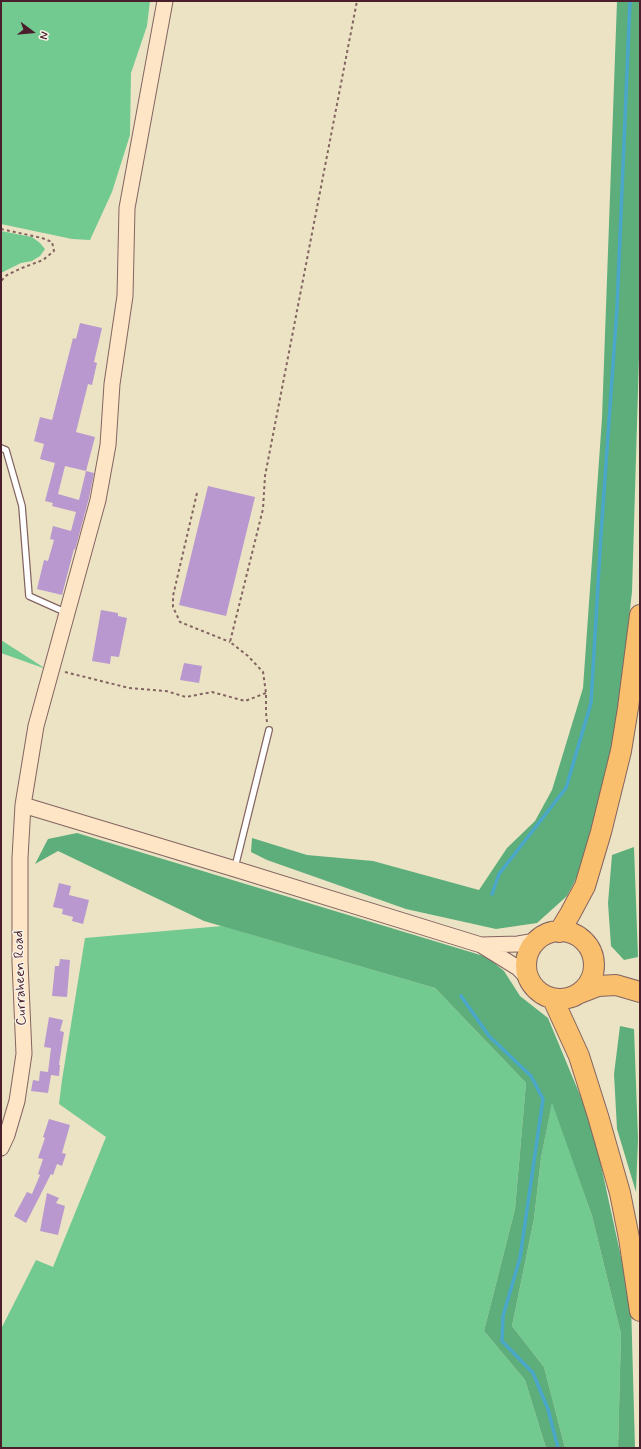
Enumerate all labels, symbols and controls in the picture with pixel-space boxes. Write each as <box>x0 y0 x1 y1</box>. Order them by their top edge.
north arrow <box>12 12 52 52</box>
text: N <box>36 30 51 41</box>
street label: Curraheen Road <box>11 930 31 1026</box>

